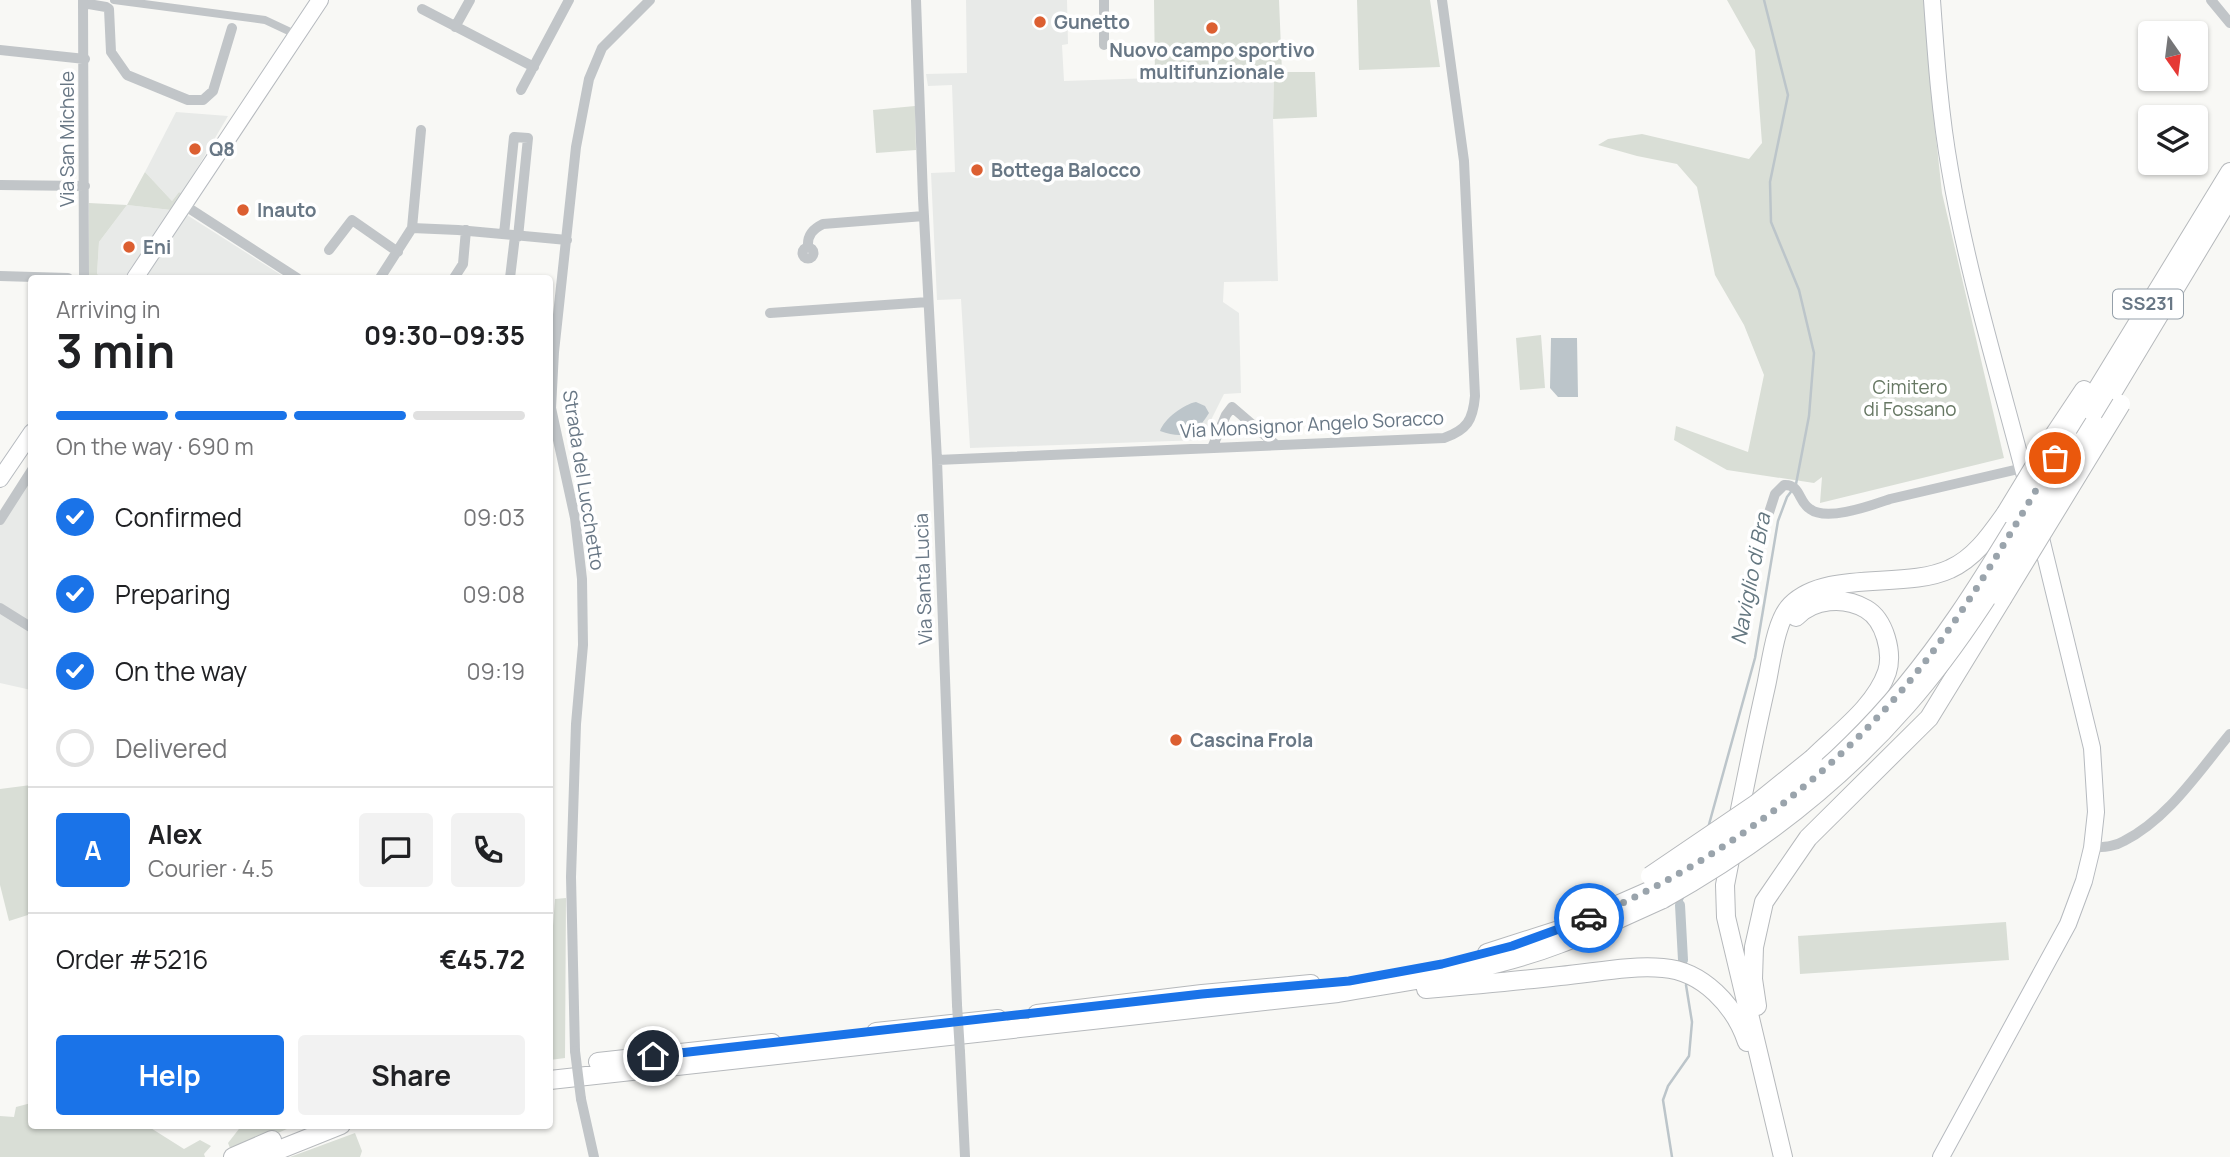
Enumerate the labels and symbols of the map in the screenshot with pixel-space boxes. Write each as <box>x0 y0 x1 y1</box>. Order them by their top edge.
place label: Gunetto <box>1054 9 1130 35</box>
marker: Gunetto <box>1032 14 1048 30</box>
marker: Nuovo campo sportivo multifunzionale <box>1204 20 1220 36</box>
north arrow <box>2138 21 2208 91</box>
place label: Nuovo campo sportivo multifunzionale <box>1109 37 1315 85</box>
street label: Via San Michele <box>54 71 80 207</box>
place label: Q8 <box>209 136 235 162</box>
marker: Q8 <box>187 141 203 157</box>
place label: Bottega Balocco <box>991 157 1141 183</box>
marker: Bottega Balocco <box>969 162 985 178</box>
place label: Inauto <box>257 197 317 223</box>
marker: Inauto <box>235 202 251 218</box>
place label: Eni <box>143 234 171 260</box>
marker: Eni <box>121 239 137 255</box>
road number: SS231 <box>2113 290 2183 318</box>
park label: Cimitero di Fossano <box>1864 374 1956 422</box>
street label: Strada del Lucchetto <box>557 388 611 572</box>
street label: Via Monsignor Angelo Soracco <box>1180 404 1444 444</box>
pin <box>2025 428 2085 488</box>
water label: Naviglio di Bra <box>1724 509 1777 647</box>
street label: Via Santa Lucia <box>908 513 938 645</box>
place label: Cascina Frola <box>1190 727 1313 753</box>
marker: Cascina Frola <box>1168 732 1184 748</box>
courier <box>1554 883 1624 953</box>
pin <box>623 1026 683 1086</box>

